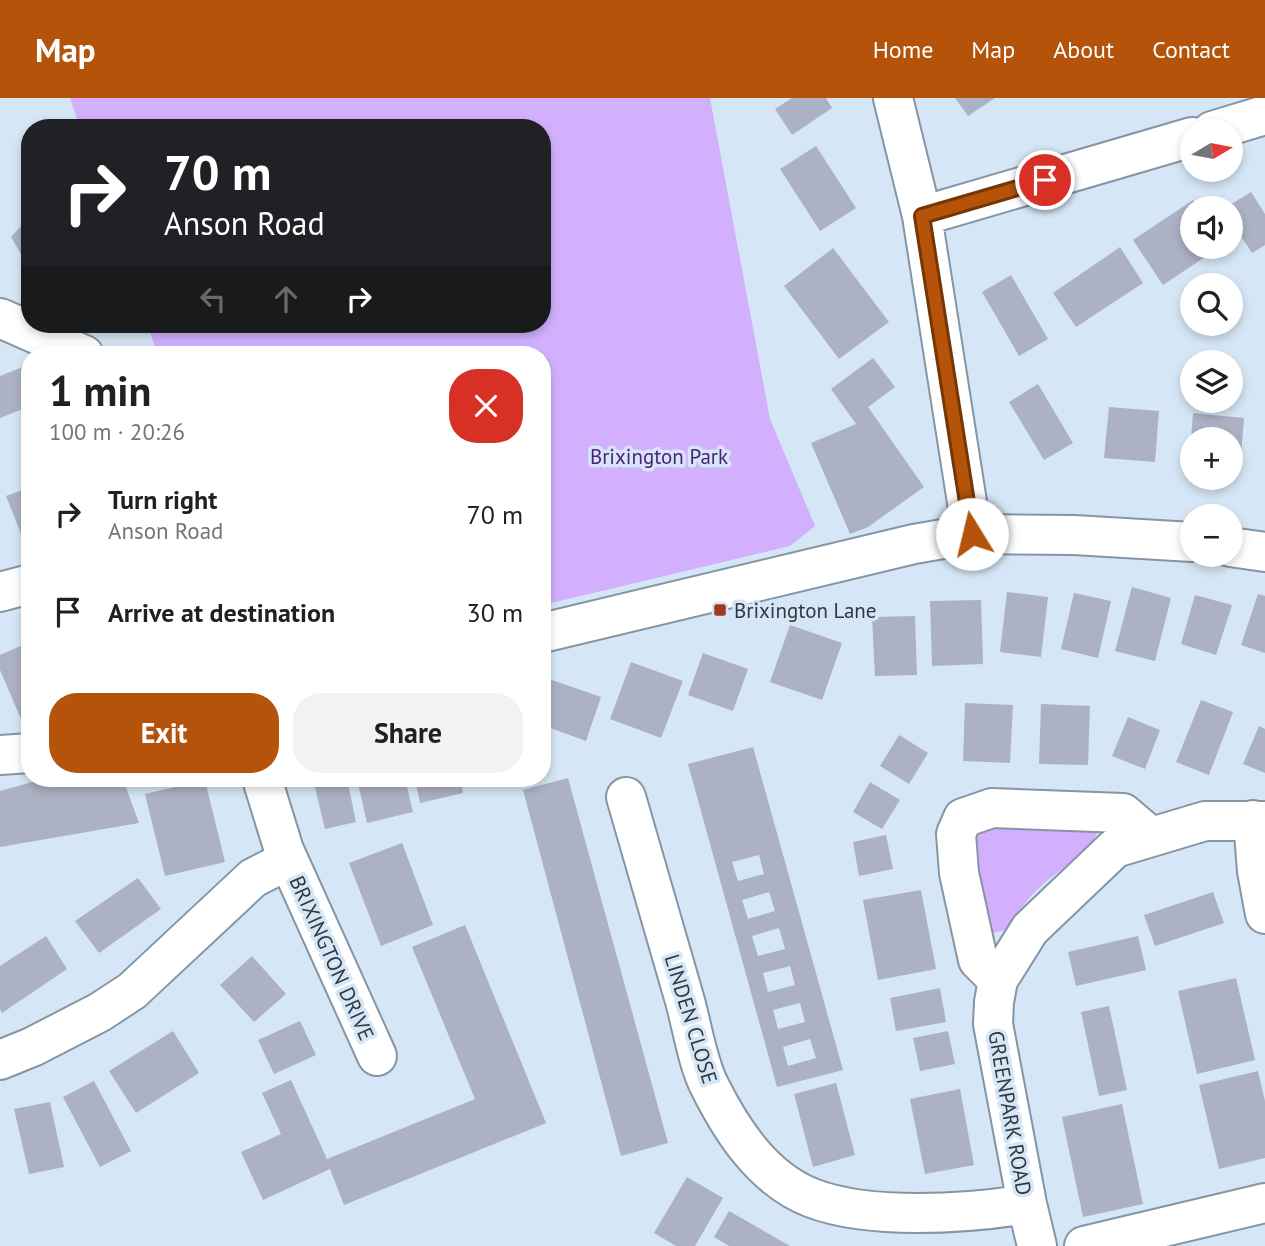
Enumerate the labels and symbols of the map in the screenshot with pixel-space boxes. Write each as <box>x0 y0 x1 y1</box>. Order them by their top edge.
north arrow <box>1180 119 1242 182</box>
pin <box>1015 150 1075 210</box>
park label: Brixington Park <box>590 443 728 470</box>
position arrow <box>935 497 1009 571</box>
place label: Brixington Lane <box>734 597 877 624</box>
marker: Brixington Lane <box>712 602 728 618</box>
street label: BRIXINGTON DRIVE <box>284 872 380 1044</box>
street label: LINDEN CLOSE <box>658 951 724 1087</box>
street label: GREENPARK ROAD <box>982 1029 1038 1197</box>

